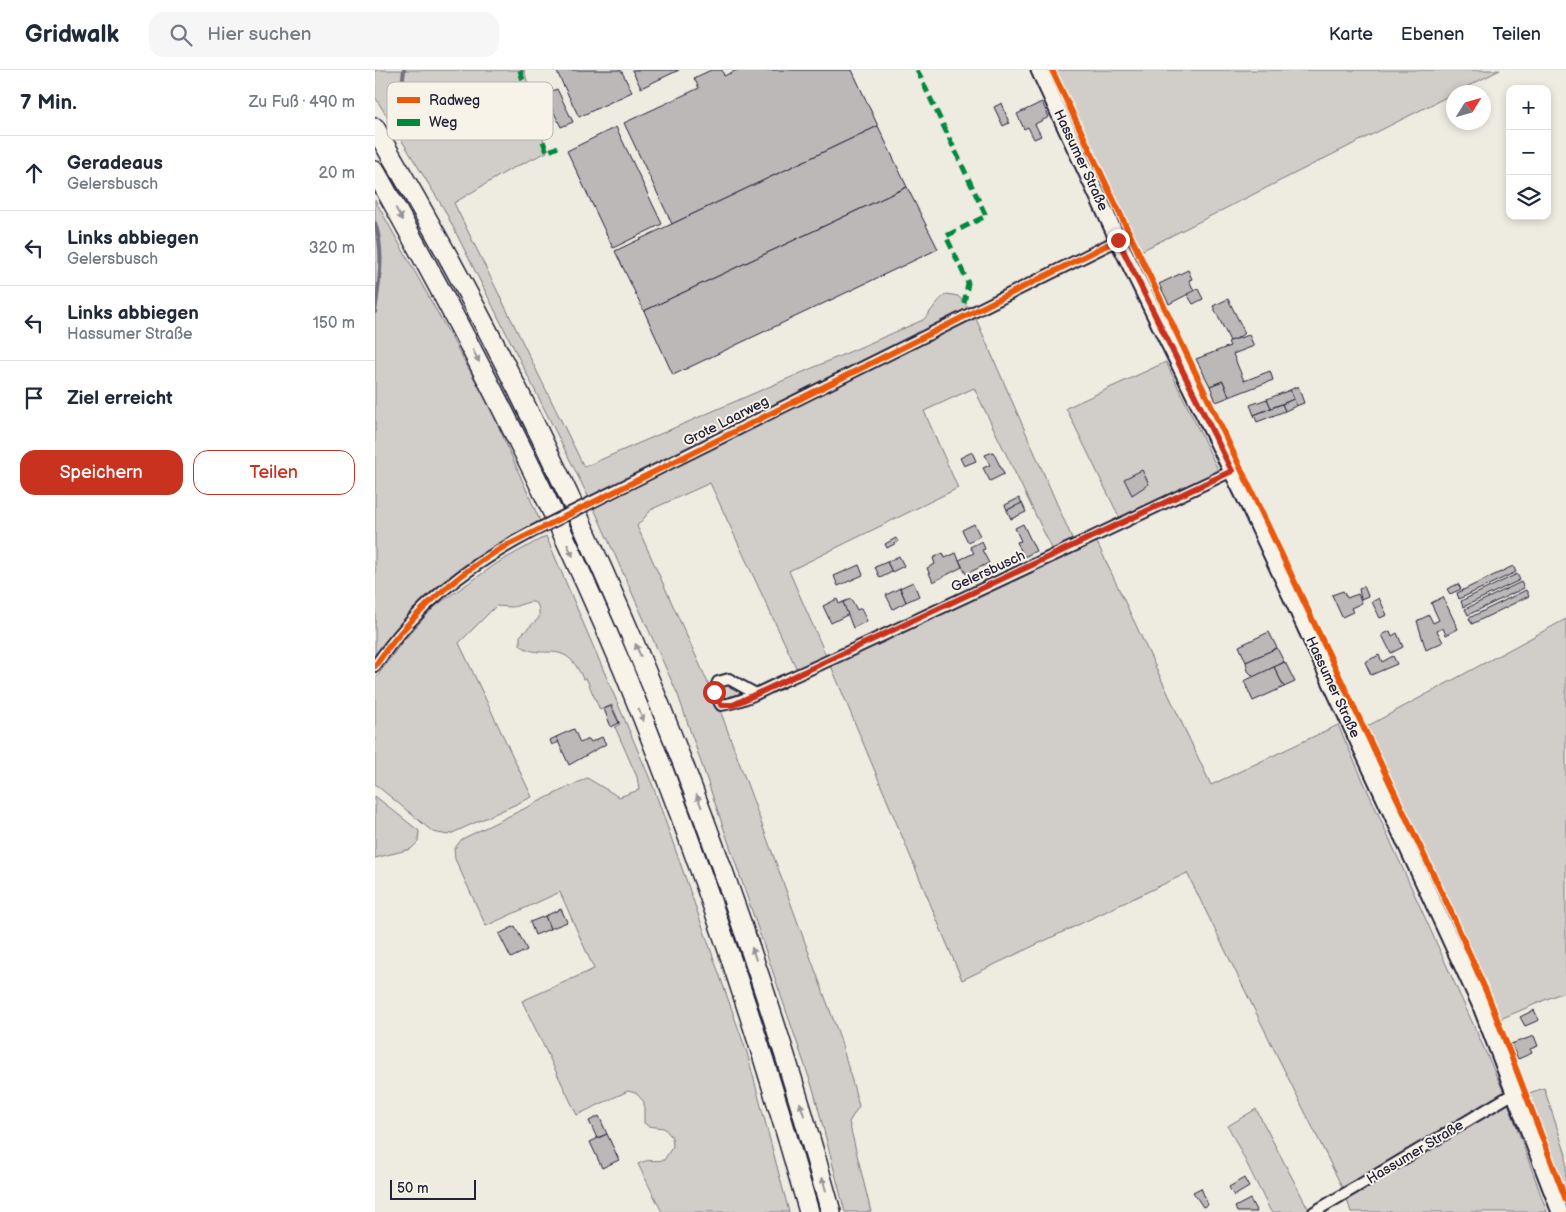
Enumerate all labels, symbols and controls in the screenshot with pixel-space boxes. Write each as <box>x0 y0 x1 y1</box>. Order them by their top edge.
search box <box>149 12 499 57</box>
text: Gridwalk <box>25 20 119 49</box>
icon: search <box>167 21 195 49</box>
text: Hier suchen <box>207 23 311 46</box>
text: Karte <box>1329 24 1373 45</box>
text: Ebenen <box>1401 24 1464 45</box>
text: Teilen <box>1492 24 1541 45</box>
legend <box>387 82 553 140</box>
north arrow <box>1446 85 1491 130</box>
map controls <box>1506 85 1551 220</box>
button: + <box>1506 85 1551 130</box>
text: 7 Min. <box>20 90 77 115</box>
text: Radweg <box>429 92 480 109</box>
text: Zu Fuß · 490 m <box>249 93 355 112</box>
street label: Hassumer Straße <box>1050 107 1112 213</box>
text: Weg <box>429 114 457 131</box>
button: − <box>1506 130 1551 175</box>
text: Geradeaus <box>67 152 163 175</box>
icon: ahead <box>20 159 48 187</box>
text: 20 m <box>319 164 355 183</box>
text: Gelersbusch <box>67 175 158 194</box>
button: layers <box>1506 175 1551 220</box>
one-way arrow <box>395 206 403 221</box>
text: Links abbiegen <box>67 227 199 250</box>
route end <box>1107 229 1130 252</box>
icon: left <box>20 234 48 262</box>
text: 320 m <box>309 239 355 258</box>
text: Gelersbusch <box>67 250 158 269</box>
text: Links abbiegen <box>67 302 199 325</box>
icon: left <box>20 309 48 337</box>
text: 150 m <box>313 314 355 333</box>
text: Hassumer Straße <box>67 325 193 344</box>
one-way arrow <box>472 349 480 364</box>
icon: arrive <box>20 384 48 412</box>
text: Ziel erreicht <box>67 387 173 410</box>
street label: Grote Laarweg <box>681 392 771 450</box>
button: Speichern <box>20 450 183 495</box>
button: Teilen <box>193 450 355 495</box>
one-way arrow <box>566 543 574 557</box>
street label: Gelersbusch <box>948 546 1028 596</box>
street label: Hassumer Straße <box>1302 634 1364 740</box>
one-way arrow <box>634 643 642 657</box>
route start <box>703 681 726 704</box>
one-way arrow <box>637 708 645 723</box>
one-way arrow <box>695 793 703 808</box>
one-way arrow <box>749 946 757 961</box>
one-way arrow <box>798 1101 806 1116</box>
street label: Hassumer Straße <box>1364 1116 1466 1188</box>
one-way arrow <box>819 1176 827 1191</box>
scale bar <box>390 1177 476 1200</box>
text: 50 m <box>397 1180 429 1197</box>

